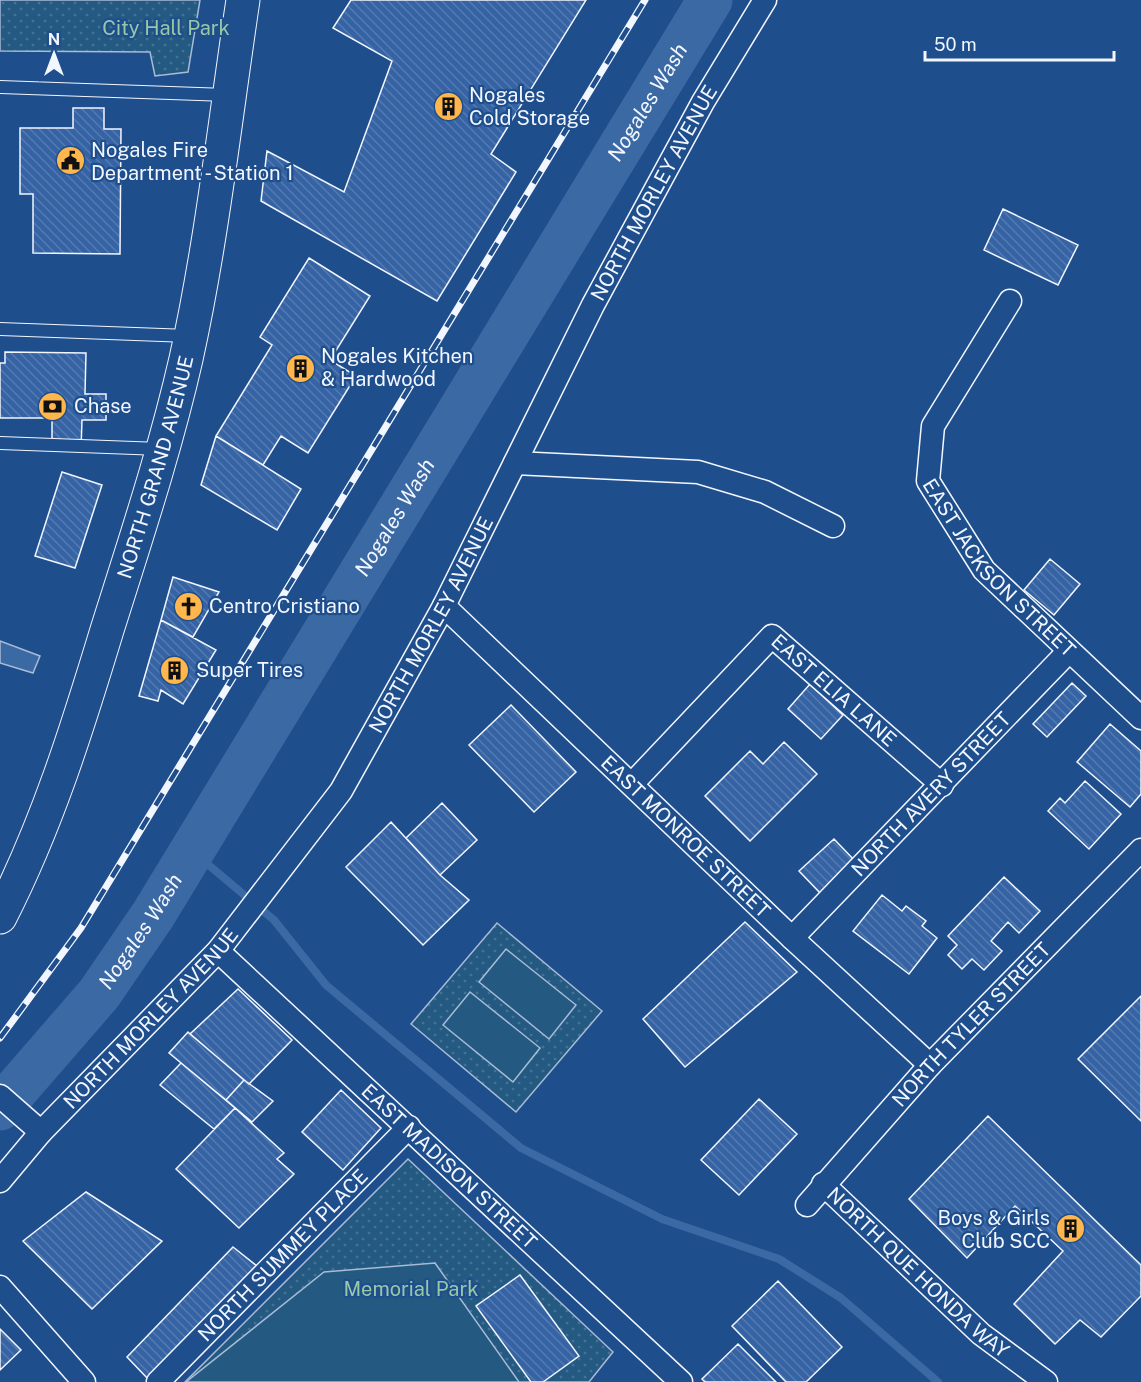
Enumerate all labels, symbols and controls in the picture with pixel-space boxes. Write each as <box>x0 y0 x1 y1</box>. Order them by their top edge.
park label: City Hall Park <box>102 16 230 40</box>
north arrow <box>24 24 84 84</box>
scale bar <box>925 24 1114 62</box>
text: N <box>48 30 60 49</box>
text: 50 m <box>934 34 977 55</box>
water label: Nogales Wash <box>602 39 693 165</box>
street label: NORTH MORLEY AVENUE <box>586 81 722 305</box>
place label: Nogales Cold Storage <box>469 83 590 130</box>
building icon: Nogales Cold Storage <box>432 90 464 122</box>
place label: Nogales Fire Department - Station 1 <box>91 138 294 185</box>
public building icon: Nogales Fire Department - Station 1 <box>54 145 86 177</box>
place label: Nogales Kitchen & Hardwood <box>321 344 473 391</box>
building icon: Nogales Kitchen & Hardwood <box>284 352 316 384</box>
street label: NORTH GRAND AVENUE <box>112 353 198 582</box>
bank icon: Chase <box>37 390 69 422</box>
place label: Chase <box>74 394 132 418</box>
water label: Nogales Wash <box>349 454 440 581</box>
street label: EAST JACKSON STREET <box>918 474 1081 662</box>
street label: NORTH MORLEY AVENUE <box>364 513 498 737</box>
church icon: Centro Cristiano <box>172 590 204 622</box>
place label: Centro Cristiano <box>209 594 360 618</box>
street label: EAST ELIA LANE <box>766 629 901 751</box>
building icon: Super Tires <box>159 654 191 686</box>
place label: Super Tires <box>196 658 303 682</box>
street label: NORTH AVERY STREET <box>846 707 1016 881</box>
street label: EAST MONROE STREET <box>596 750 775 923</box>
water label: Nogales Wash <box>93 869 187 994</box>
street label: NORTH MORLEY AVENUE <box>58 923 243 1114</box>
street label: NORTH TYLER STREET <box>887 937 1055 1112</box>
street label: EAST MADISON STREET <box>357 1079 542 1254</box>
street label: NORTH SUMMEY PLACE <box>193 1164 373 1346</box>
street label: NORTH QUE HONDA WAY <box>822 1182 1014 1363</box>
place label: Boys & Girls Club SCC <box>937 1206 1050 1253</box>
building icon: Boys & Girls Club SCC <box>1055 1213 1087 1245</box>
park label: Memorial Park <box>344 1277 478 1301</box>

